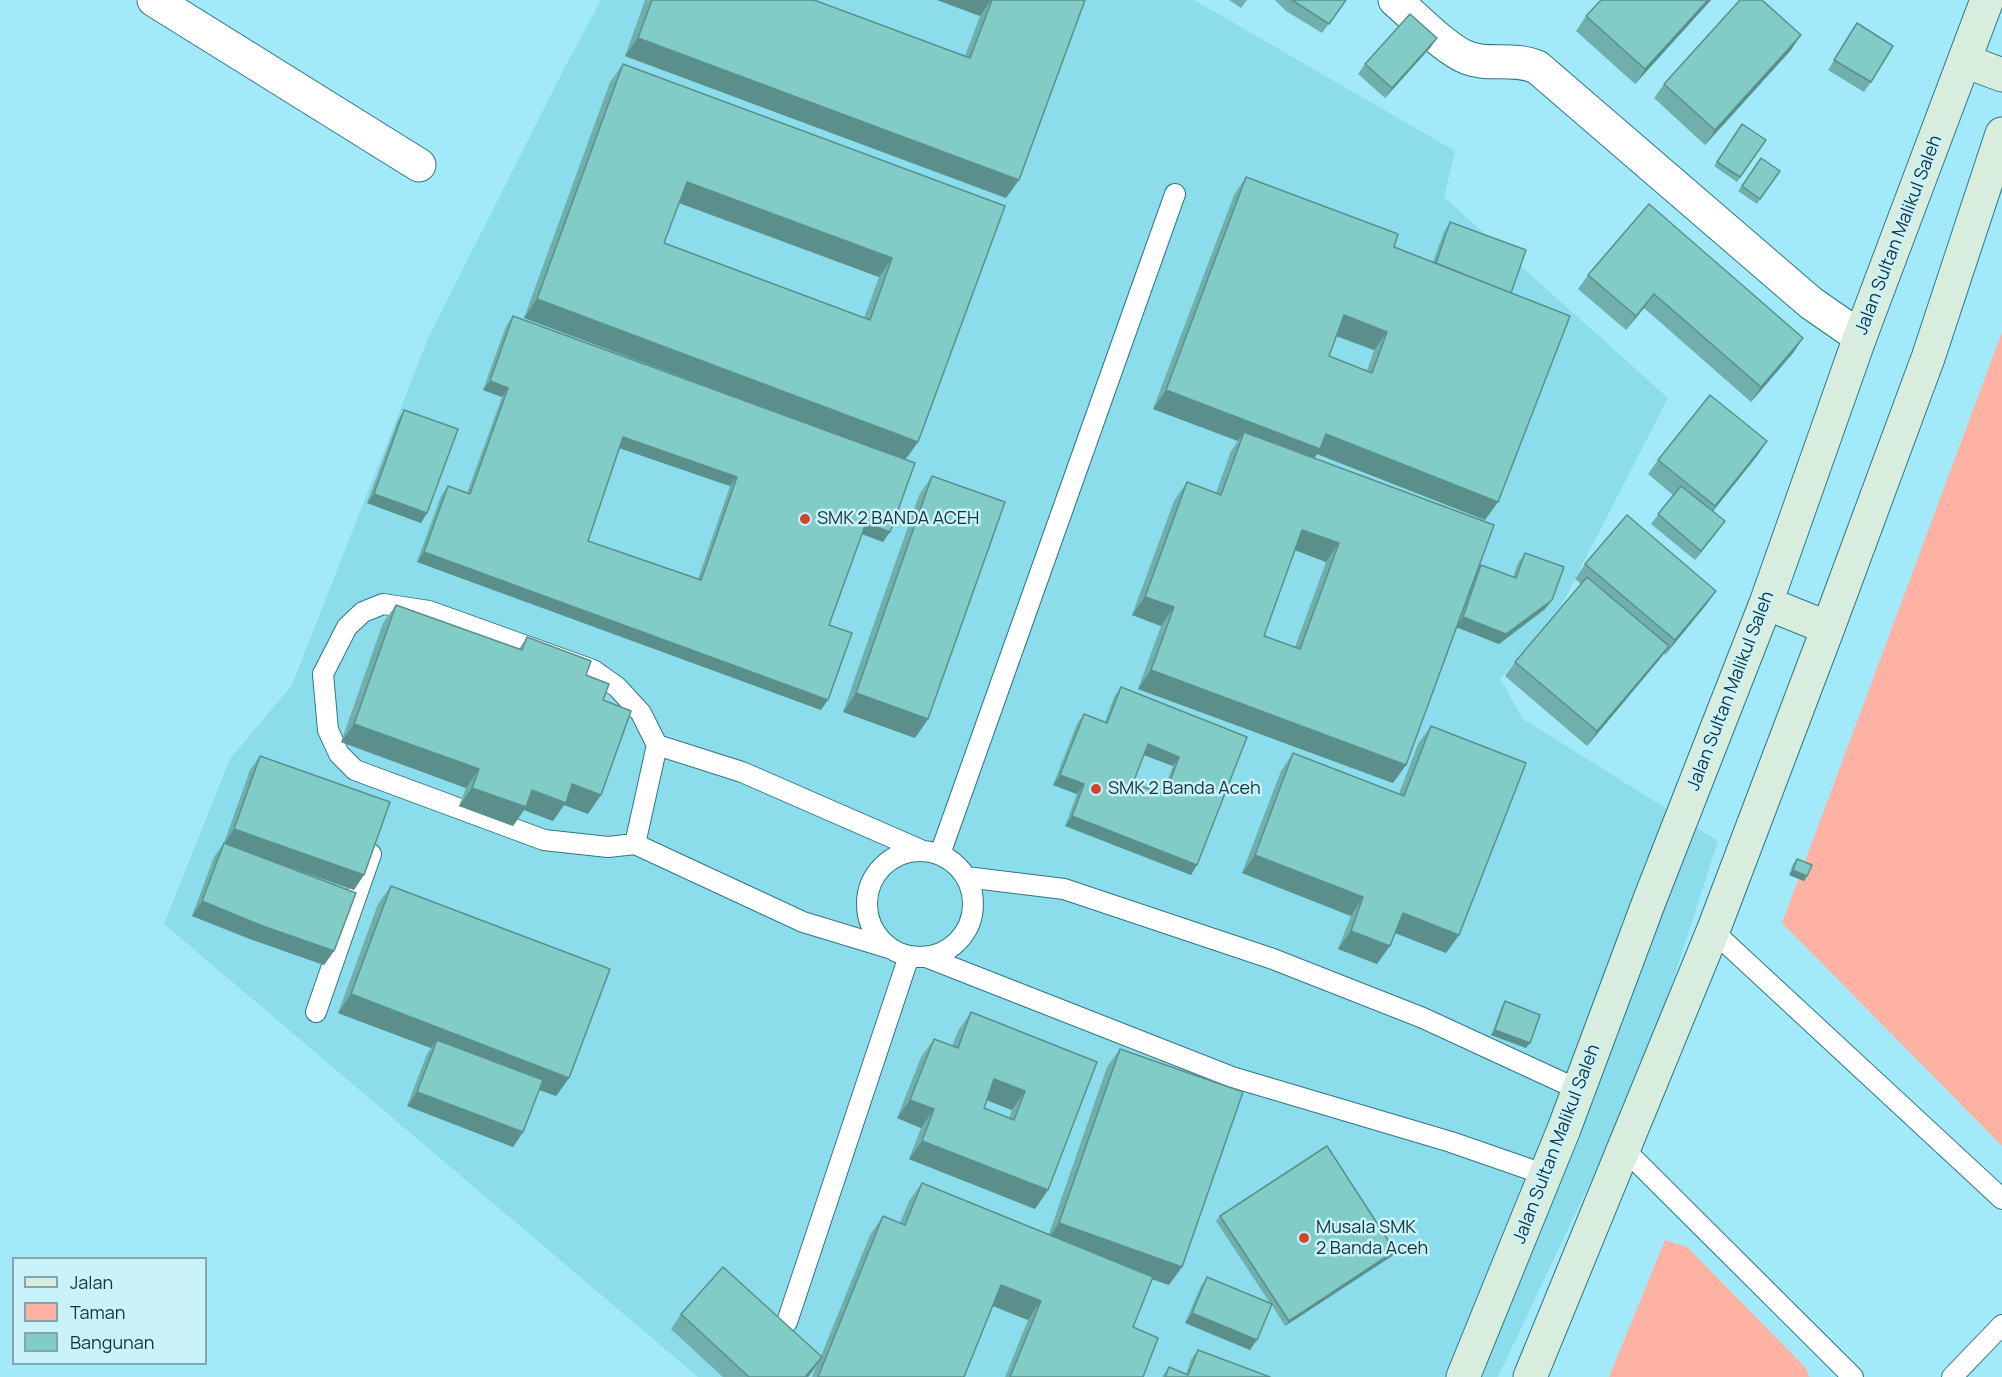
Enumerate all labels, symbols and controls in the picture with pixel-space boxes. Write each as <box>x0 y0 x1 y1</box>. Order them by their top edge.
street label: Jalan Sultan Malikul Saleh <box>1851 132 1947 338</box>
place label: SMK 2 BANDA ACEH <box>817 508 979 530</box>
marker: SMK 2 BANDA ACEH <box>798 512 812 526</box>
street label: Jalan Sultan Malikul Saleh <box>1683 588 1779 794</box>
place label: SMK 2 Banda Aceh <box>1108 778 1261 800</box>
marker: SMK 2 Banda Aceh <box>1089 782 1103 796</box>
street label: Jalan Sultan Malikul Saleh <box>1509 1041 1605 1247</box>
place label: Musala SMK 2 Banda Aceh <box>1316 1217 1428 1260</box>
marker: Musala SMK 2 Banda Aceh <box>1297 1231 1311 1245</box>
legend <box>12 1257 207 1365</box>
text: Jalan <box>70 1270 113 1294</box>
text: Taman <box>70 1300 125 1324</box>
text: Bangunan <box>70 1330 154 1354</box>

